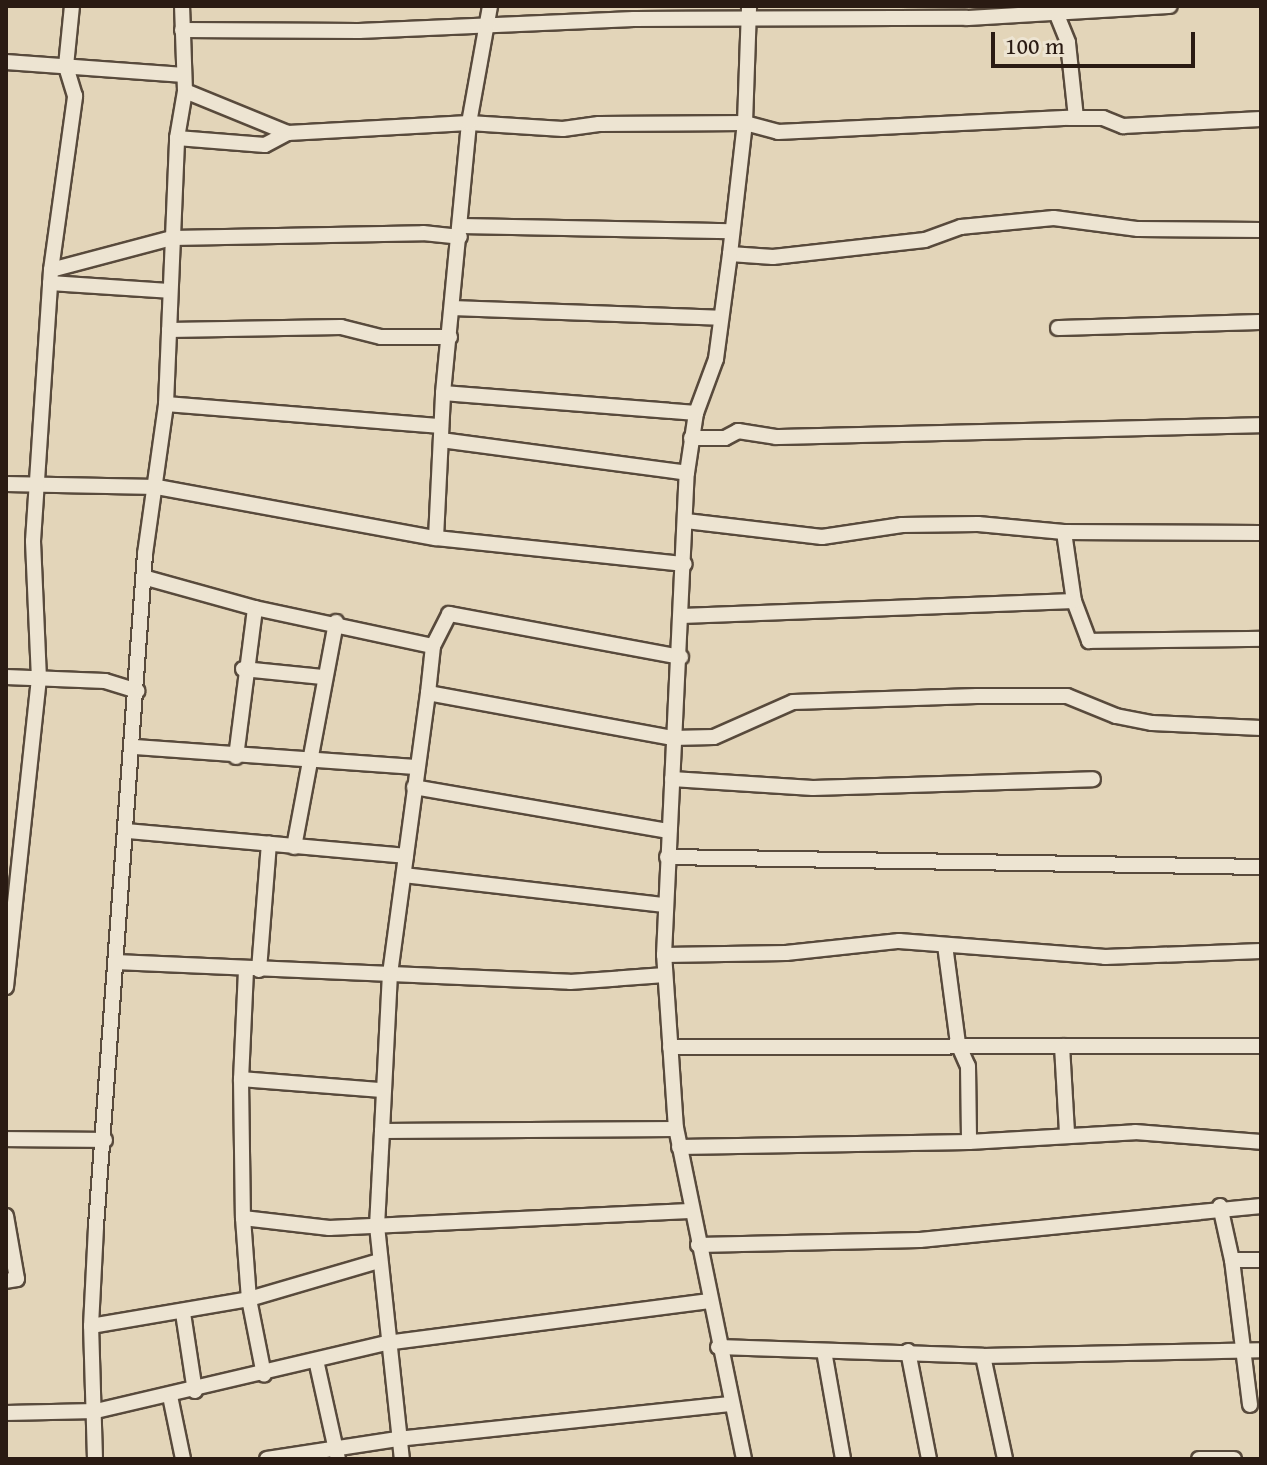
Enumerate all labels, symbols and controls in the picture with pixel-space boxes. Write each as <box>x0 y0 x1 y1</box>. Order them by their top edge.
scale bar <box>995 16 1199 66</box>
text: 100 m <box>1005 28 1065 63</box>

